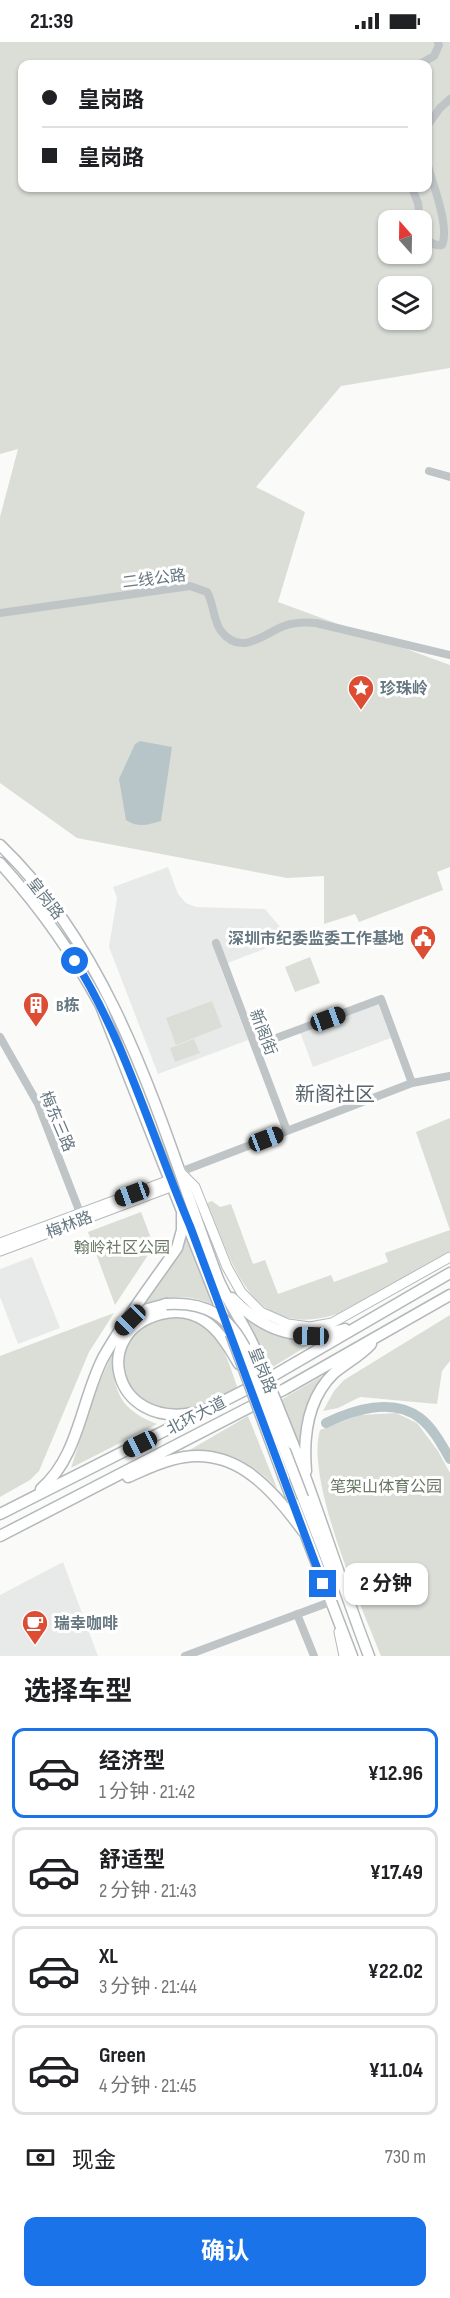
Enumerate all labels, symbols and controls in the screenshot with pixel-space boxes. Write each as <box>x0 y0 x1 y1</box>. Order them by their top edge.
text: 21:39 <box>30 8 73 35</box>
text: 皇岗路 <box>78 87 144 114</box>
text: 皇岗路 <box>78 145 144 172</box>
north arrow <box>378 210 432 264</box>
map controls <box>378 210 432 330</box>
button: layers <box>378 276 432 330</box>
street label: 二线公路 <box>121 566 187 593</box>
place icon: 珍珠岭 <box>346 673 376 711</box>
place label: 珍珠岭 <box>380 679 428 699</box>
street label: 皇岗路 <box>23 874 67 924</box>
public building icon: 深圳市纪委监委工作基地 <box>408 923 438 961</box>
place label: 深圳市纪委监委工作基地 <box>228 930 404 949</box>
route start <box>61 947 88 974</box>
building icon: B栋 <box>21 990 51 1028</box>
place label: B栋 <box>56 996 80 1016</box>
car <box>308 1004 348 1034</box>
street label: 新阁街 <box>245 1007 280 1058</box>
district label: 新阁社区 <box>295 1083 375 1107</box>
street label: 梅东三路 <box>35 1088 78 1155</box>
car <box>246 1124 286 1154</box>
car <box>112 1179 152 1209</box>
street label: 梅林路 <box>44 1208 95 1243</box>
park label: 翰岭社区公园 <box>74 1239 170 1258</box>
car <box>111 1301 149 1339</box>
car <box>293 1327 329 1345</box>
street label: 皇岗路 <box>244 1345 279 1396</box>
street label: 北环大道 <box>164 1393 230 1439</box>
car <box>120 1428 160 1460</box>
park label: 笔架山体育公园 <box>330 1478 442 1497</box>
callout: 2 分钟 <box>344 1563 428 1605</box>
route end <box>309 1570 336 1597</box>
text: 2 分钟 <box>360 1572 412 1596</box>
cafe icon: 瑞幸咖啡 <box>20 1608 50 1646</box>
place label: 瑞幸咖啡 <box>54 1615 118 1634</box>
text: 选择车型 <box>24 1676 132 1708</box>
icon: car <box>27 1746 81 1800</box>
text: 经济型 <box>99 1748 165 1775</box>
text: ¥12.96 <box>368 1760 423 1787</box>
text: 1 分钟 · 21:42 <box>99 1780 195 1804</box>
icon: car <box>27 1845 81 1899</box>
text: 舒适型 <box>99 1847 165 1874</box>
text: ¥17.49 <box>370 1859 423 1886</box>
text: 2 分钟 · 21:43 <box>99 1879 197 1903</box>
text: XL <box>99 1943 118 1970</box>
icon: car <box>27 1944 81 1998</box>
text: ¥22.02 <box>368 1958 423 1985</box>
text: 3 分钟 · 21:44 <box>99 1975 197 1999</box>
text: Green <box>99 2042 146 2069</box>
icon: car <box>27 2043 81 2097</box>
text: ¥11.04 <box>369 2057 423 2084</box>
text: 4 分钟 · 21:45 <box>99 2074 196 2098</box>
icon: cash <box>24 2141 57 2174</box>
text: 730 m <box>385 2145 426 2169</box>
text: 现金 <box>72 2147 116 2174</box>
button: 确认 <box>24 2217 426 2286</box>

